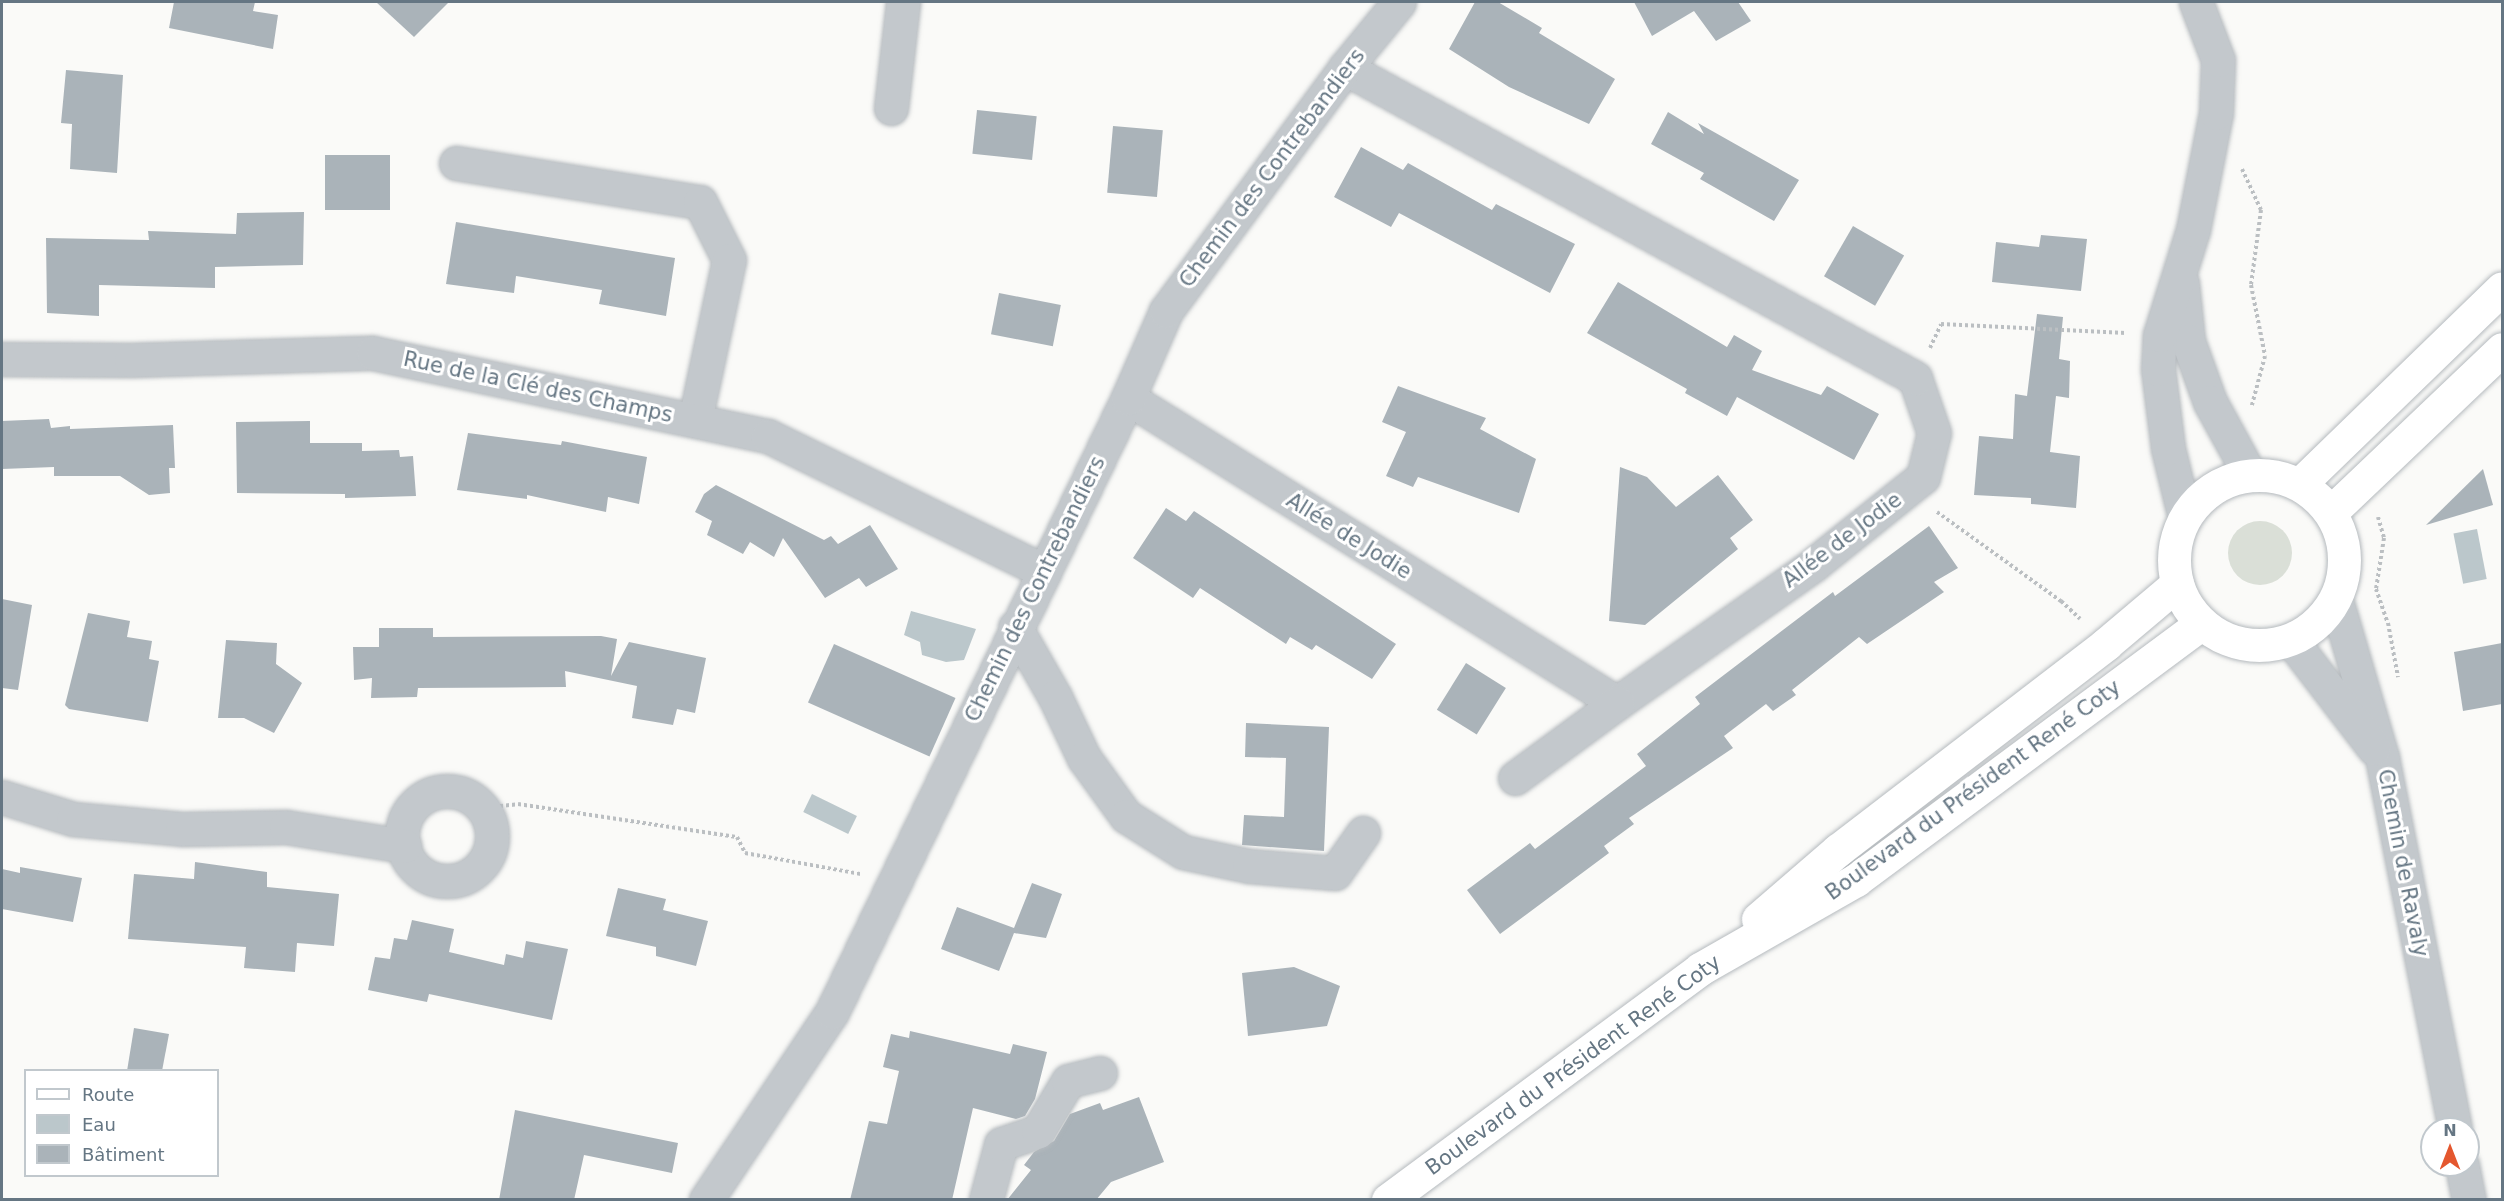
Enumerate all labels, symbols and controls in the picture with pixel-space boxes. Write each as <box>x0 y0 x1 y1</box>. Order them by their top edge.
street label: Chemin des Contrebandiers <box>1174 44 1370 292</box>
street label: Rue de la Clé des Champs <box>401 346 675 428</box>
street label: Chemin des Contrebandiers <box>960 452 1110 726</box>
street label: Allée de Jodie <box>1777 487 1907 593</box>
street label: Allée de Jodie <box>1282 488 1416 584</box>
street label: Boulevard du Président René Coty <box>1821 674 2125 906</box>
street label: Chemin de Ravaly <box>2372 767 2434 959</box>
street label: Boulevard du Président René Coty <box>1421 949 1725 1181</box>
legend <box>24 1069 219 1177</box>
text: Route <box>82 1084 134 1105</box>
text: Eau <box>82 1114 116 1135</box>
north arrow <box>2420 1117 2480 1177</box>
text: N <box>2443 1121 2457 1140</box>
text: Bâtiment <box>82 1144 165 1165</box>

